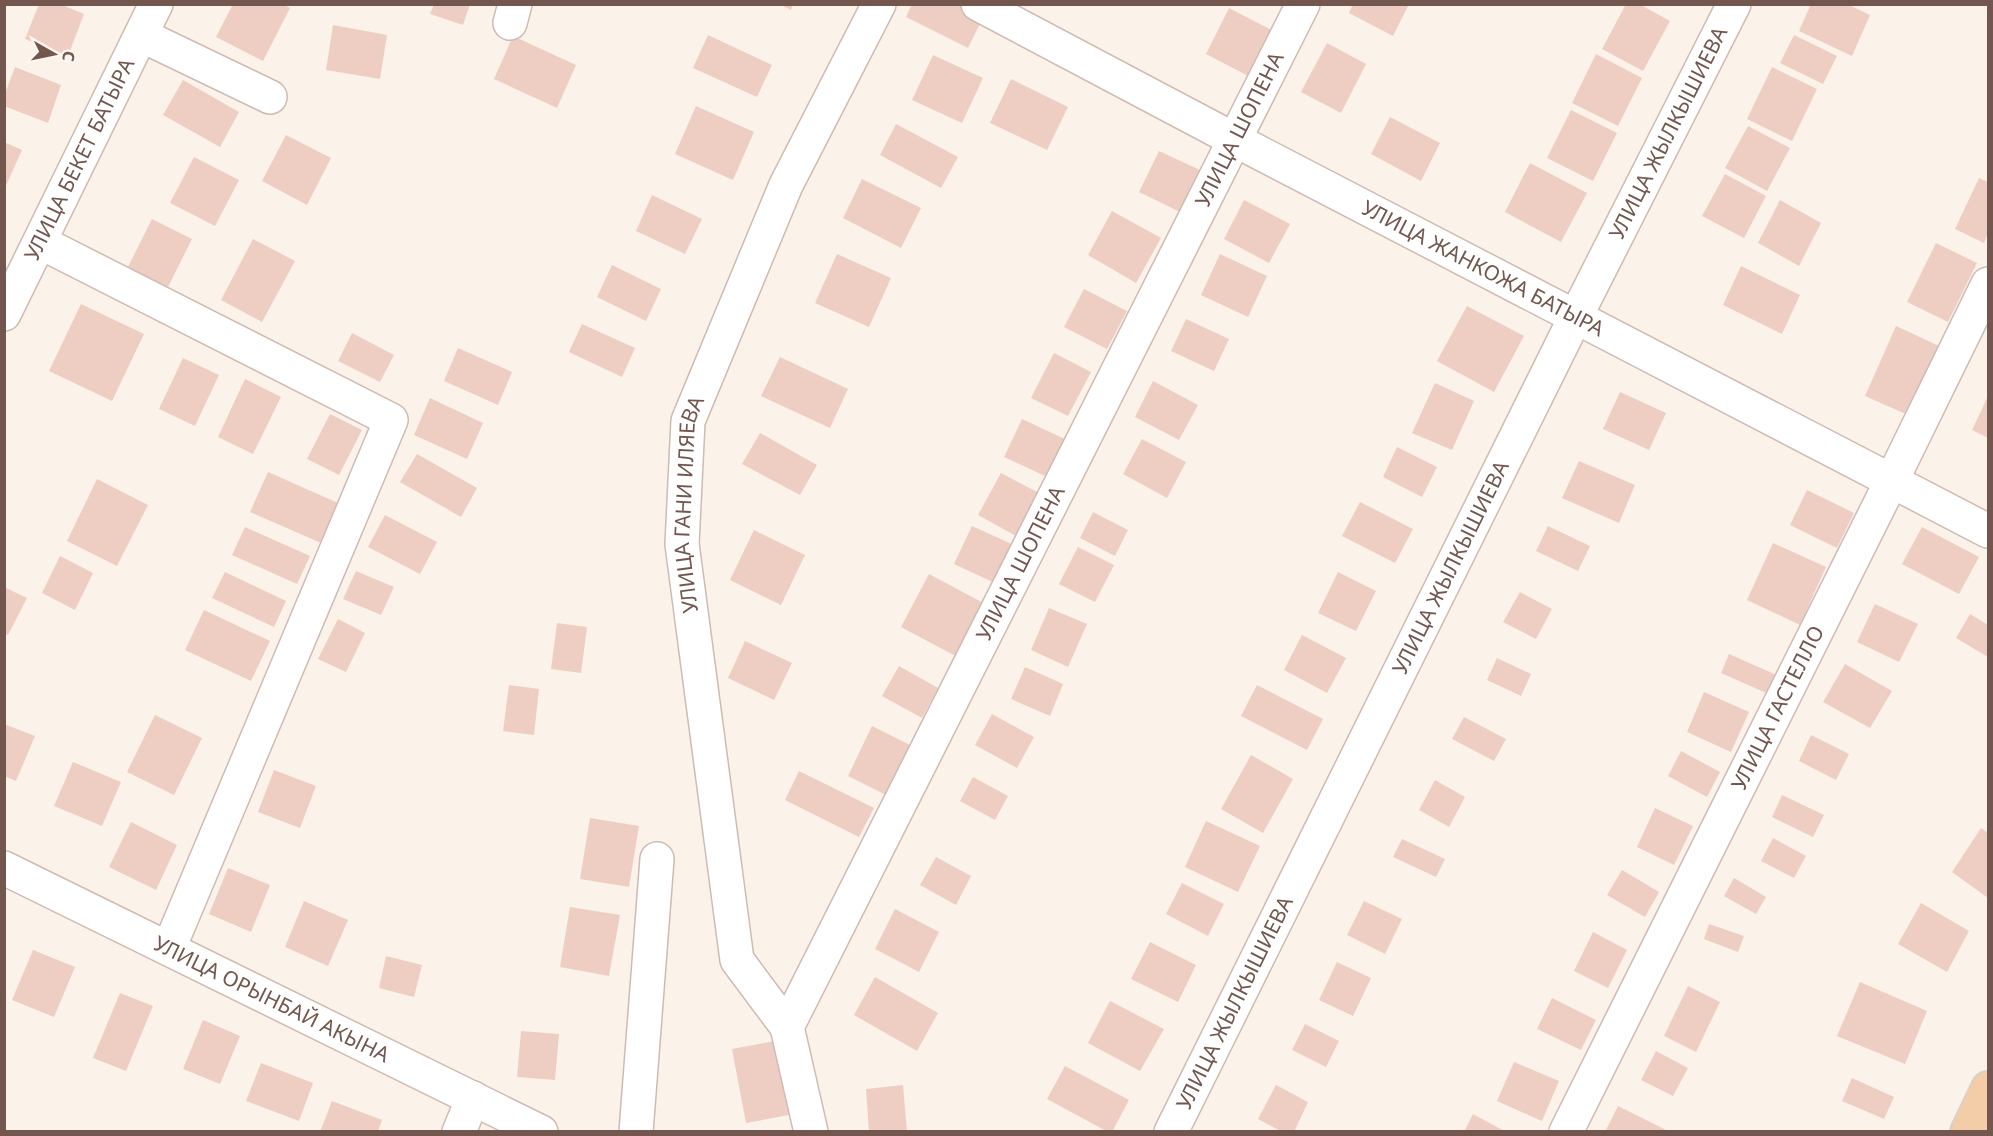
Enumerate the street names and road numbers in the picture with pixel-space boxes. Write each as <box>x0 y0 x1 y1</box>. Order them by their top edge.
street label: УЛИЦА ЖЫЛКЫШИЕВА <box>1602 21 1734 244</box>
street label: УЛИЦА ШОПЕНА <box>1188 46 1290 211</box>
street label: УЛИЦА БЕКЕТ БАТЫРА <box>17 53 141 265</box>
street label: УЛИЦА ЖАНКОЖА БАТЫРА <box>1357 193 1610 343</box>
street label: УЛИЦА ГАНИ ИЛЯЕВА <box>667 391 710 615</box>
street label: УЛИЦА ЖЫЛКЫШИЕВА <box>1385 455 1515 679</box>
street label: УЛИЦА ШОПЕНА <box>969 480 1071 645</box>
street label: УЛИЦА ГАСТЕЛЛО <box>1724 621 1830 795</box>
street label: УЛИЦА ЖЫЛКЫШИЕВА <box>1169 891 1299 1114</box>
street label: УЛИЦА ОРЫНБАЙ АКЫНА <box>149 929 395 1069</box>

